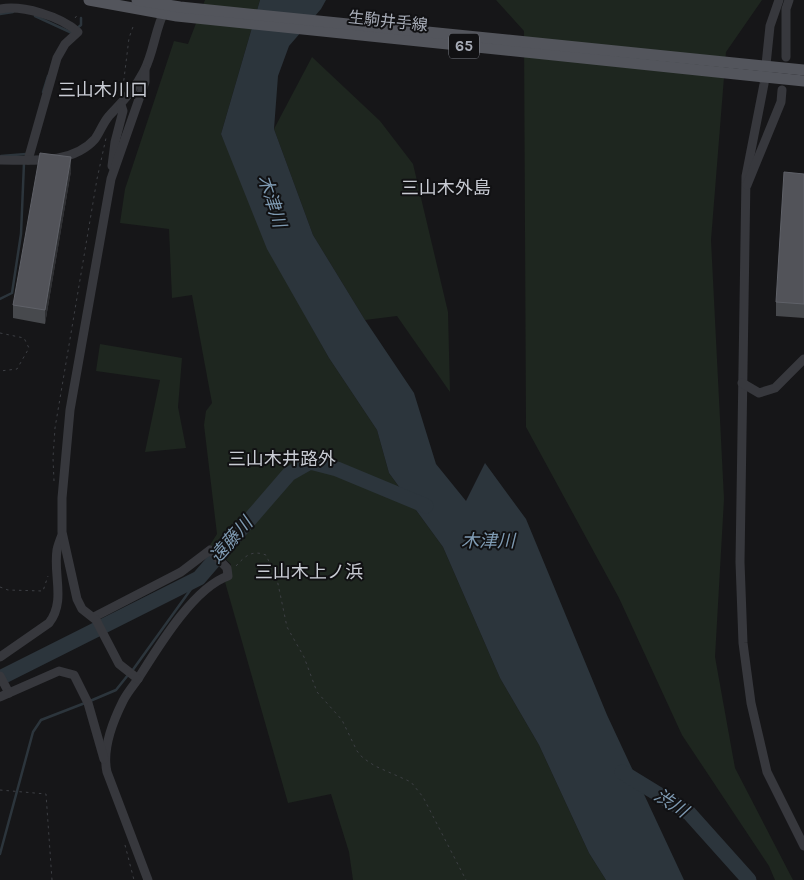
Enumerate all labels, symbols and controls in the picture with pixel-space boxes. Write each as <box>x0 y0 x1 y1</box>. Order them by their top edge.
street label: 生駒井手線 <box>347 7 429 35</box>
road number: 65 <box>449 34 479 58</box>
district label: 三山木川口 <box>58 79 148 101</box>
water label: 木津川 <box>253 172 291 232</box>
district label: 三山木外島 <box>401 177 491 199</box>
district label: 三山木井路外 <box>228 448 336 470</box>
water label: 遠藤川 <box>205 511 258 568</box>
water label: 木津川 <box>461 530 517 552</box>
district label: 三山木上ノ浜 <box>255 561 363 583</box>
water label: 渋川 <box>650 784 694 823</box>

